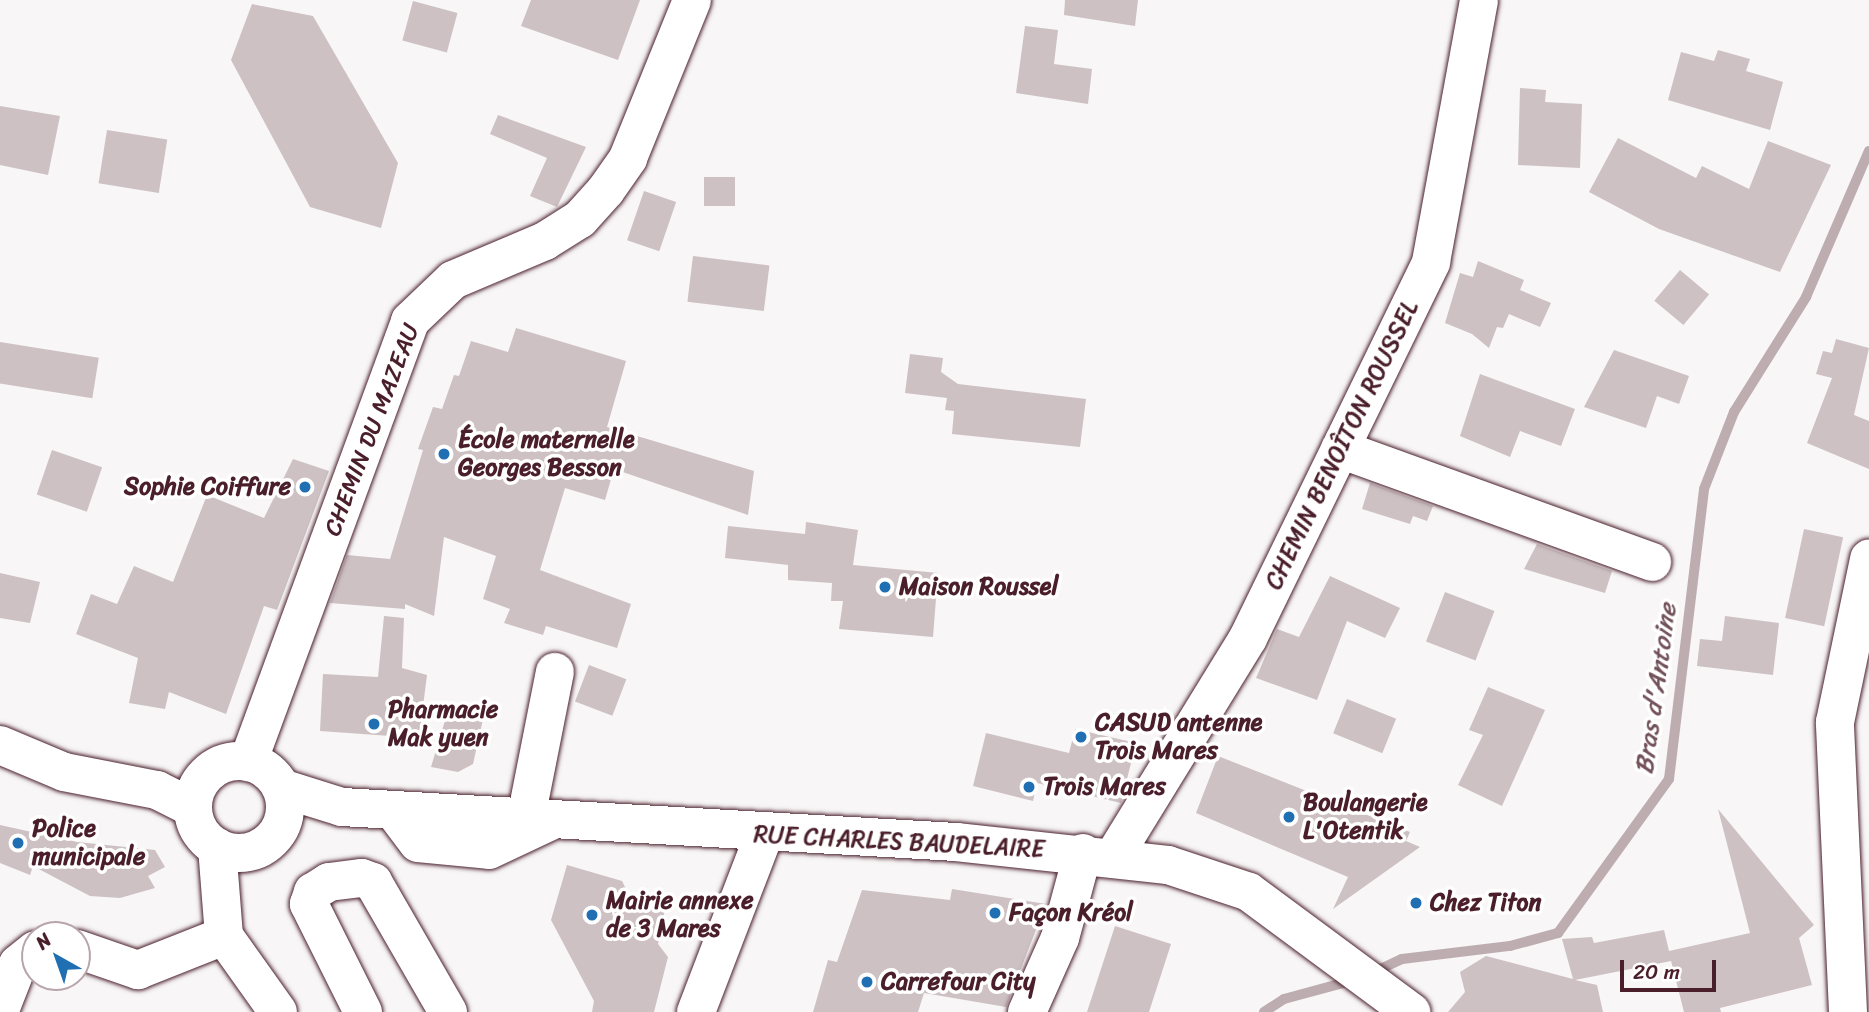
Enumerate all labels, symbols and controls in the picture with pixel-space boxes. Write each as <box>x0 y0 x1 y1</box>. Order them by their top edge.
street label: CHEMIN BENOÎTON ROUSSEL <box>1261 298 1423 592</box>
street label: CHEMIN DU MAZEAU <box>318 320 426 540</box>
place label: École maternelle Georges Besson <box>458 426 635 482</box>
marker: École maternelle Georges Besson <box>436 446 452 462</box>
place label: Sophie Coiffure <box>124 473 291 501</box>
marker: Sophie Coiffure <box>297 479 313 495</box>
place label: Maison Roussel <box>899 573 1059 601</box>
marker: Maison Roussel <box>877 579 893 595</box>
water label: Bras d'Antoine <box>1629 602 1683 776</box>
place label: Pharmacie Mak yuen <box>388 696 498 752</box>
place label: CASUD antenne Trois Mares <box>1095 709 1262 765</box>
marker: Pharmacie Mak yuen <box>366 716 382 732</box>
marker: CASUD antenne Trois Mares <box>1073 729 1089 745</box>
place label: Trois Mares <box>1043 773 1165 801</box>
marker: Trois Mares <box>1021 779 1037 795</box>
place label: Boulangerie L'Otentik <box>1303 789 1428 845</box>
marker: Boulangerie L'Otentik <box>1281 809 1297 825</box>
place label: Police municipale <box>32 815 145 871</box>
street label: RUE CHARLES BAUDELAIRE <box>751 820 1047 864</box>
marker: Police municipale <box>10 835 26 851</box>
place label: Mairie annexe de 3 Mares <box>606 887 753 943</box>
place label: Chez Titon <box>1430 889 1543 917</box>
marker: Chez Titon <box>1408 895 1424 911</box>
place label: Façon Kréol <box>1009 899 1133 927</box>
marker: Façon Kréol <box>987 905 1003 921</box>
marker: Mairie annexe de 3 Mares <box>584 907 600 923</box>
north arrow <box>21 921 91 991</box>
text: N <box>28 924 59 958</box>
scale bar <box>1624 946 1720 990</box>
text: 20 m <box>1633 953 1680 991</box>
place label: Carrefour City <box>881 968 1036 996</box>
marker: Carrefour City <box>859 974 875 990</box>

